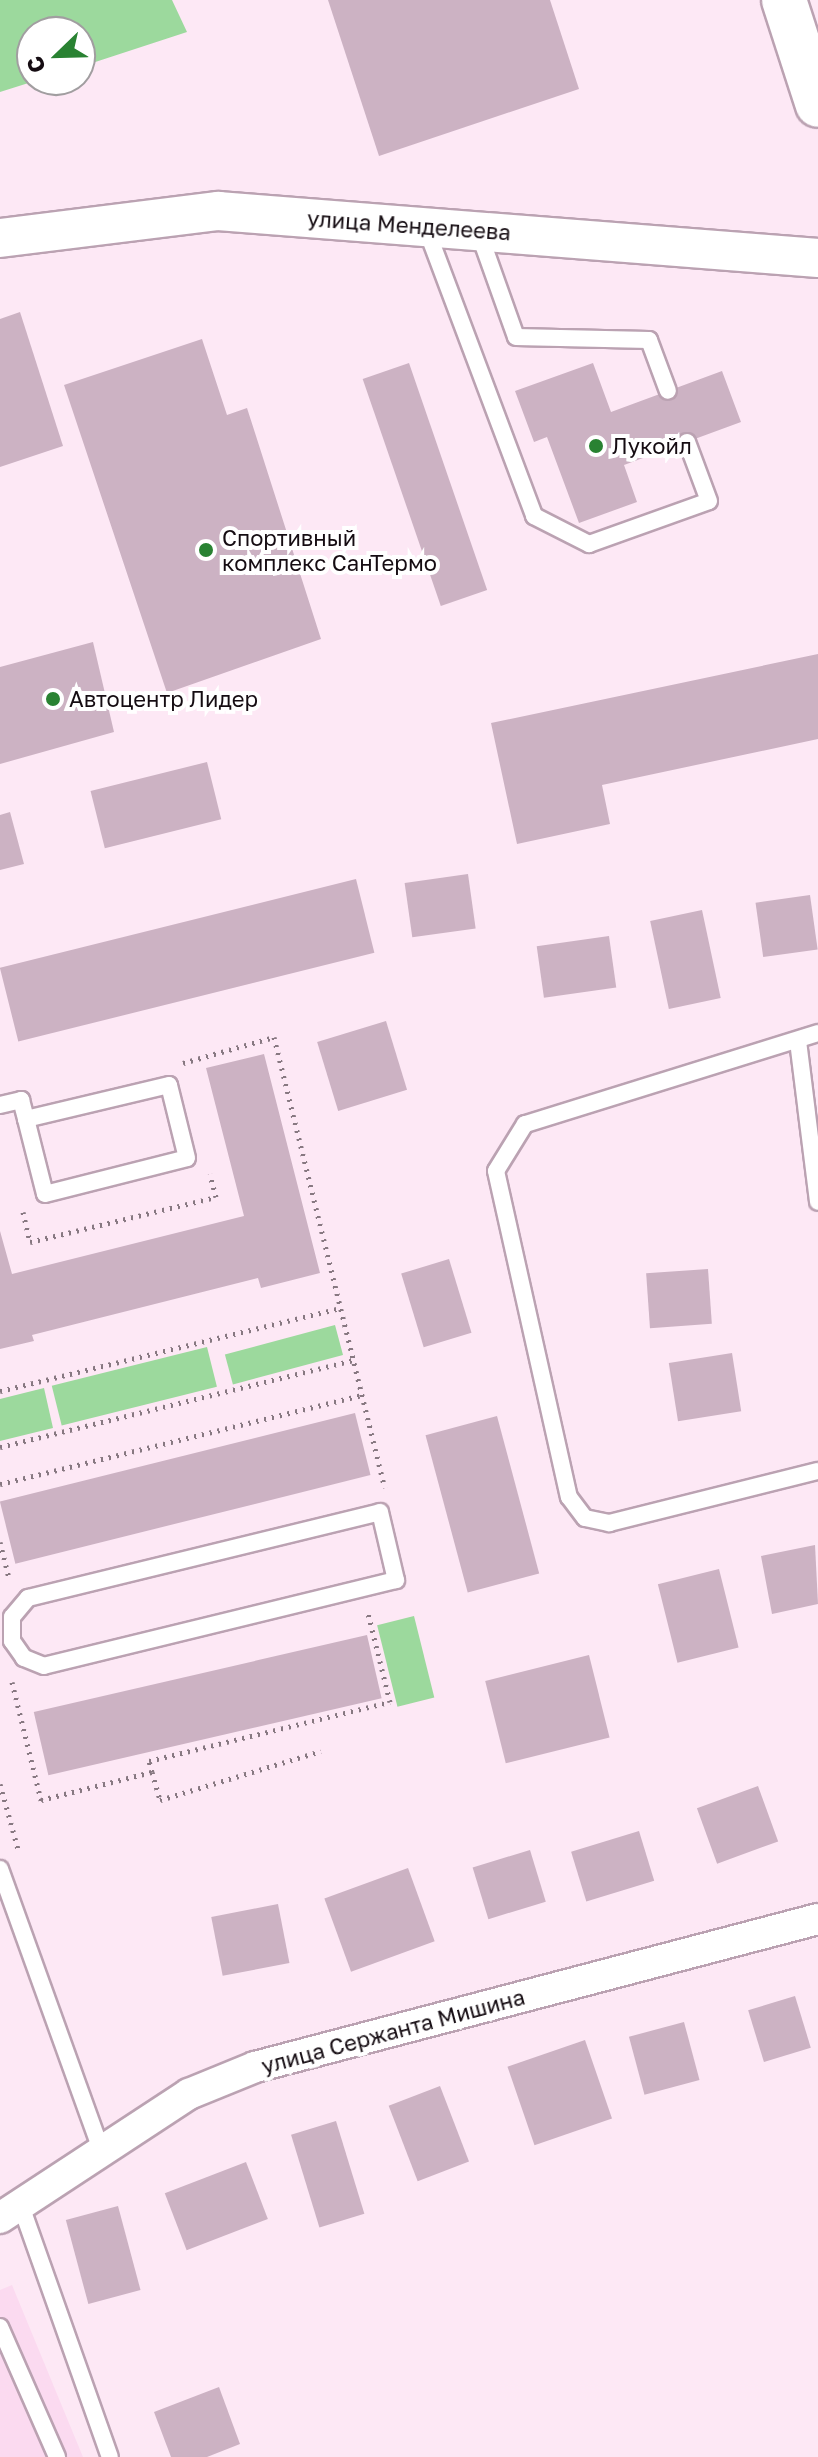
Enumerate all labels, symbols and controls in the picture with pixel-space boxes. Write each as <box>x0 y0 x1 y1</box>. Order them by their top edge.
north arrow <box>16 16 96 96</box>
text: С <box>20 52 51 77</box>
street label: улица Менделеева <box>306 205 512 245</box>
place label: Лукойл <box>612 433 692 459</box>
marker: Лукойл <box>587 437 605 455</box>
place label: Спортивный комплекс СанТермо <box>222 524 437 576</box>
marker: Спортивный комплекс СанТермо <box>197 541 215 559</box>
place label: Автоцентр Лидер <box>69 686 258 712</box>
marker: Автоцентр Лидер <box>44 690 62 708</box>
street label: улица Сержанта Мишина <box>258 1983 528 2079</box>

